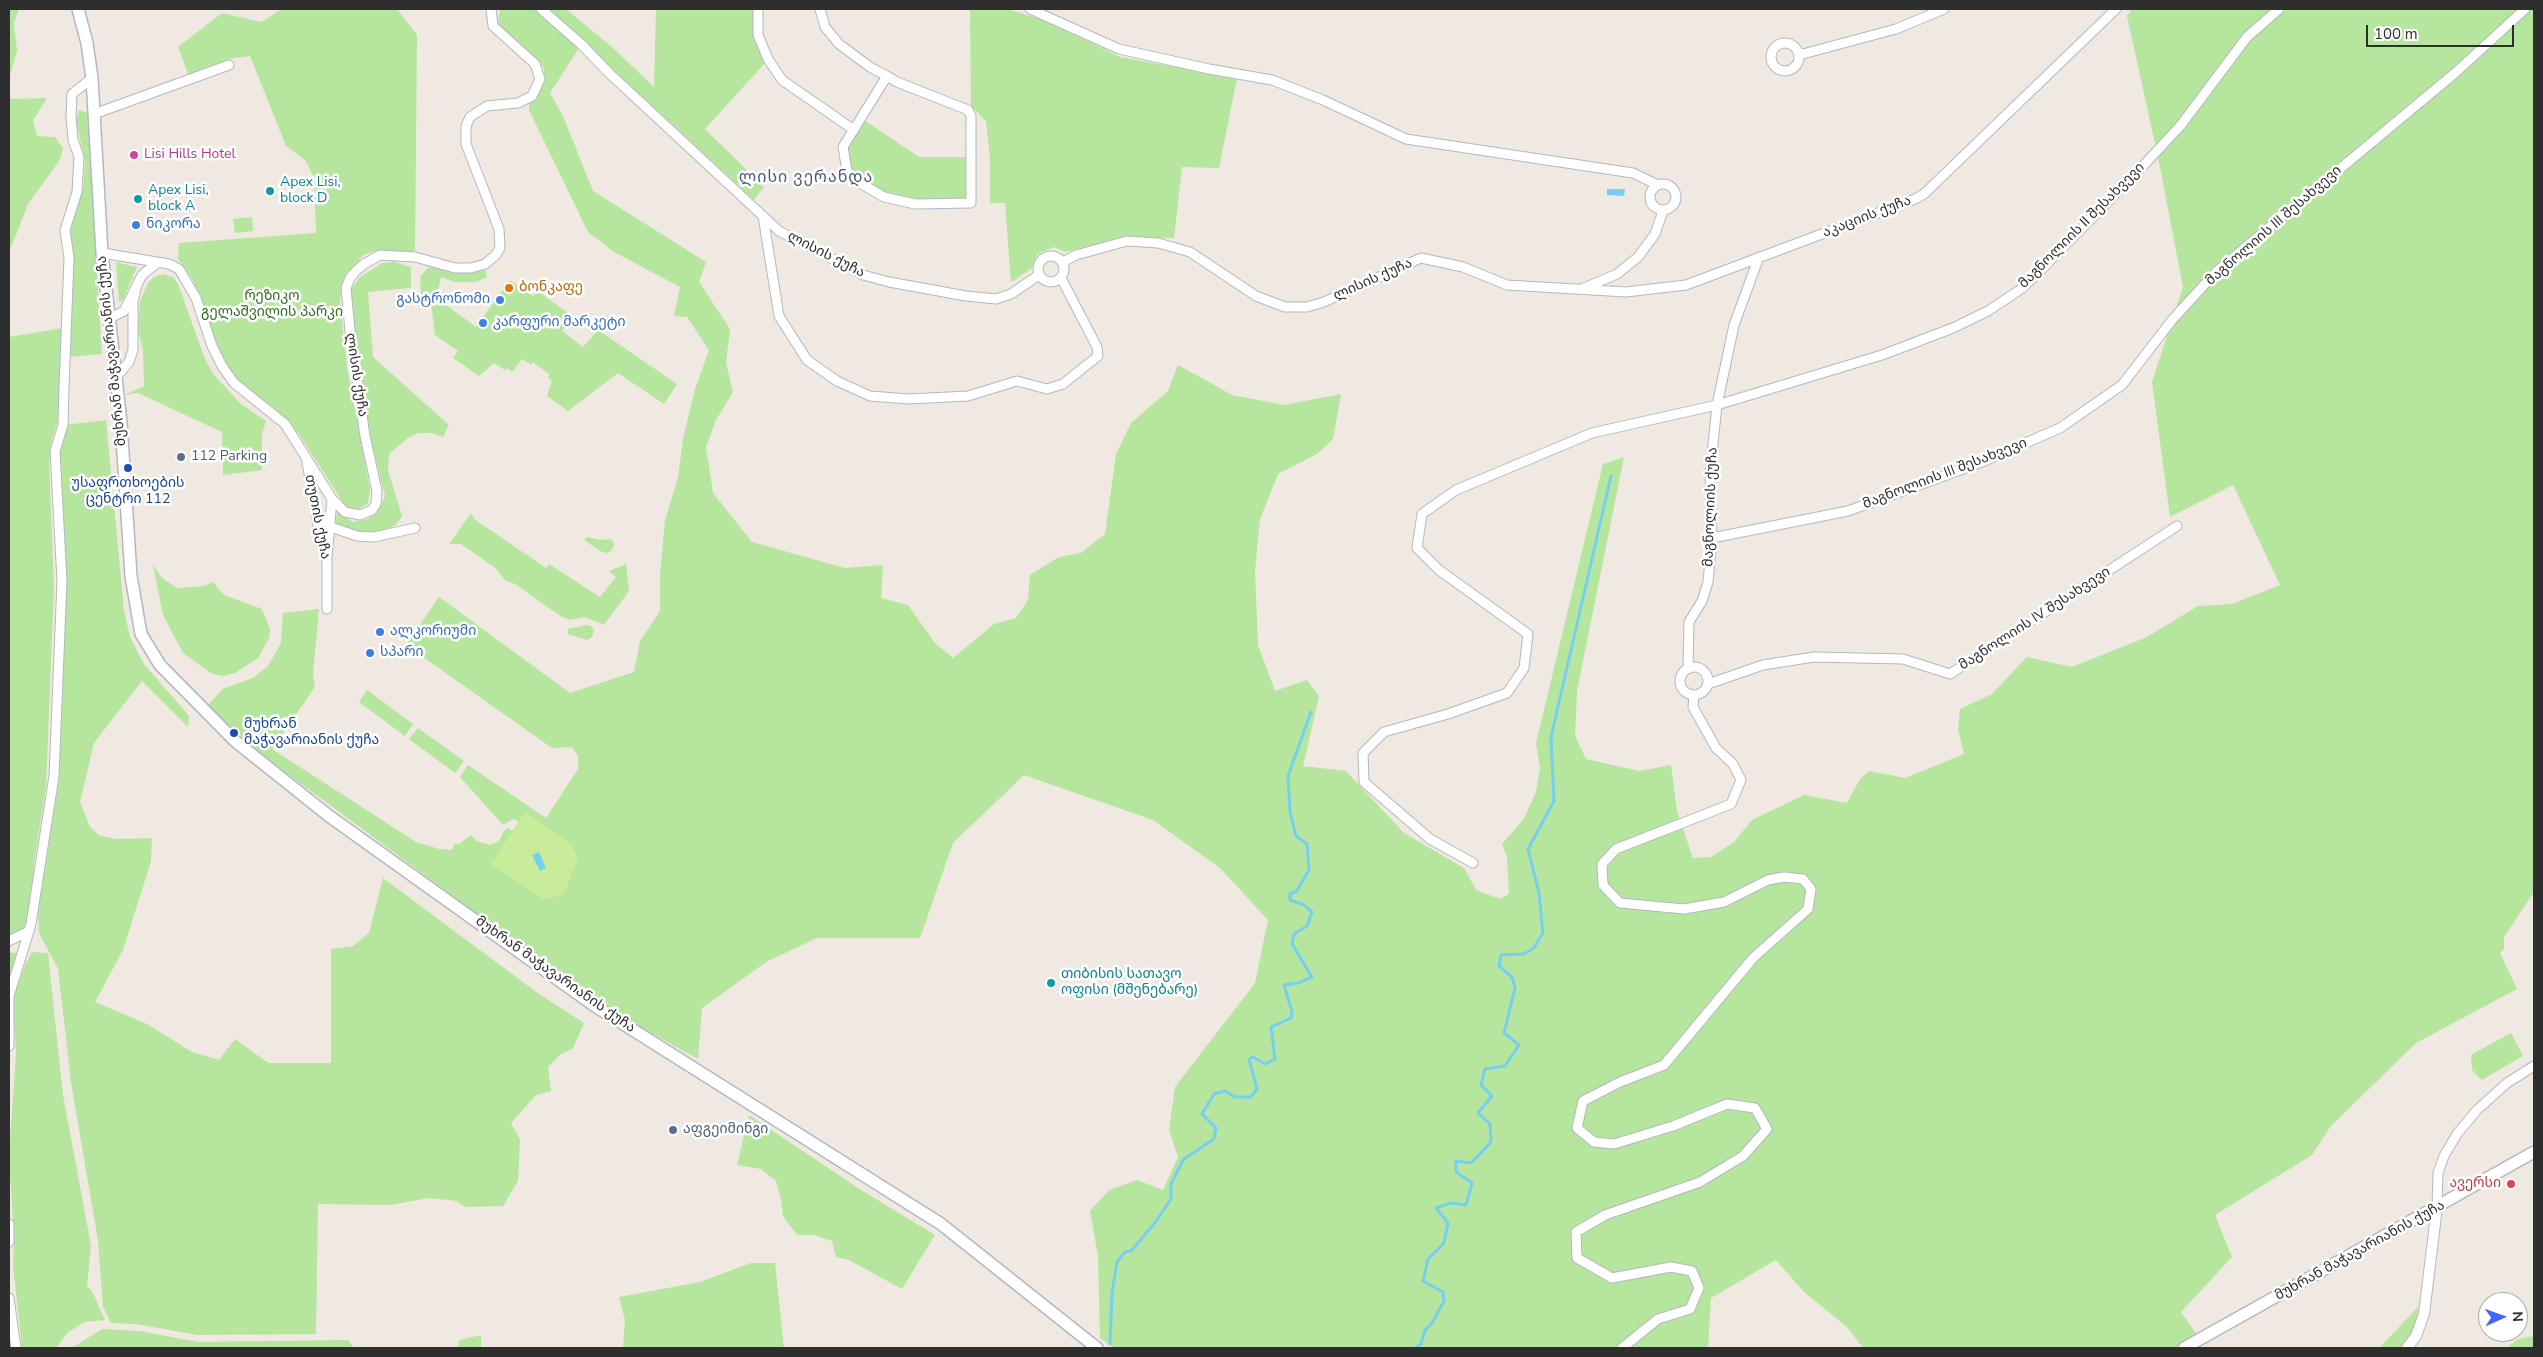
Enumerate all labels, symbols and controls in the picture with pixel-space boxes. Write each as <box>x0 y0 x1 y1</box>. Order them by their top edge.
scale bar <box>2368 15 2516 47</box>
text: 100 m <box>2374 24 2418 44</box>
place label: Lisi Hills Hotel <box>144 147 236 163</box>
marker: Lisi Hills Hotel <box>128 149 140 161</box>
street label: მაგნოლიის II შესახვევი <box>2016 160 2148 292</box>
street label: მაგნოლიის III შესახვევი <box>2203 162 2345 290</box>
district label: ლისი ვერანდა <box>737 168 875 188</box>
place label: Apex Lisi, block D <box>280 175 341 208</box>
place label: Apex Lisi, block A <box>148 183 209 216</box>
marker: Apex Lisi, block D <box>264 185 276 197</box>
street label: აკაციის ქუჩა <box>1820 192 1914 242</box>
marker: Apex Lisi, block A <box>132 193 144 205</box>
place label: ნიკორა <box>146 217 201 233</box>
marker: ნიკორა <box>130 219 142 231</box>
street label: ლისის ქუჩა <box>785 228 867 282</box>
street label: მუხრან მაჭავარიანის ქუჩა <box>94 255 130 447</box>
street label: ლისის ქუჩა <box>1331 255 1415 305</box>
place label: ბონკაფე <box>519 280 583 296</box>
marker: ბონკაფე <box>503 282 515 294</box>
park label: რეზიკო გელაშვილის პარკი <box>201 289 343 322</box>
place label: გასტრონომი <box>396 292 490 308</box>
marker: გასტრონომი <box>494 294 506 306</box>
place label: კარფური მარკეტი <box>493 315 626 331</box>
marker: კარფური მარკეტი <box>477 317 489 329</box>
street label: ლისის ქუჩა <box>341 332 371 418</box>
street label: მაგნოლიის III შესახვევი <box>1861 435 2029 513</box>
street label: მაგნოლიის ქუჩა <box>1701 447 1721 567</box>
place label: 112 Parking <box>191 449 267 465</box>
marker: 112 Parking <box>175 451 187 463</box>
marker: უსაფრთხოების ცენტრი 112 <box>122 462 134 474</box>
street label: თუთის ქუჩა <box>301 473 333 561</box>
place label: უსაფრთხოების ცენტრი 112 <box>72 476 184 508</box>
street label: მაგნოლიის IV შესახვევი <box>1956 564 2114 674</box>
place label: ალკორიუმი <box>390 624 476 640</box>
marker: ალკორიუმი <box>374 626 386 638</box>
place label: სპარი <box>380 645 423 661</box>
marker: სპარი <box>364 647 376 659</box>
place label: მუხრან მაჭავარიანის ქუჩა <box>244 717 379 750</box>
marker: მუხრან მაჭავარიანის ქუჩა <box>228 727 240 739</box>
street label: მუხრან მაჭავარიანის ქუჩა <box>472 913 638 1037</box>
place label: თიბისის სათავო ოფისი (მშენებარე) <box>1061 967 1198 1000</box>
marker: თიბისის სათავო ოფისი (მშენებარე) <box>1045 977 1057 989</box>
place label: აფგეიმინგი <box>683 1122 768 1138</box>
marker: აფგეიმინგი <box>667 1124 679 1136</box>
place label: ავერსი <box>2449 1176 2501 1192</box>
marker: ავერსი <box>2505 1178 2517 1190</box>
street label: მუხრან მაჭავარიანის ქუჩა <box>2272 1197 2448 1305</box>
north arrow <box>2478 1292 2528 1342</box>
text: N <box>2508 1311 2527 1322</box>

